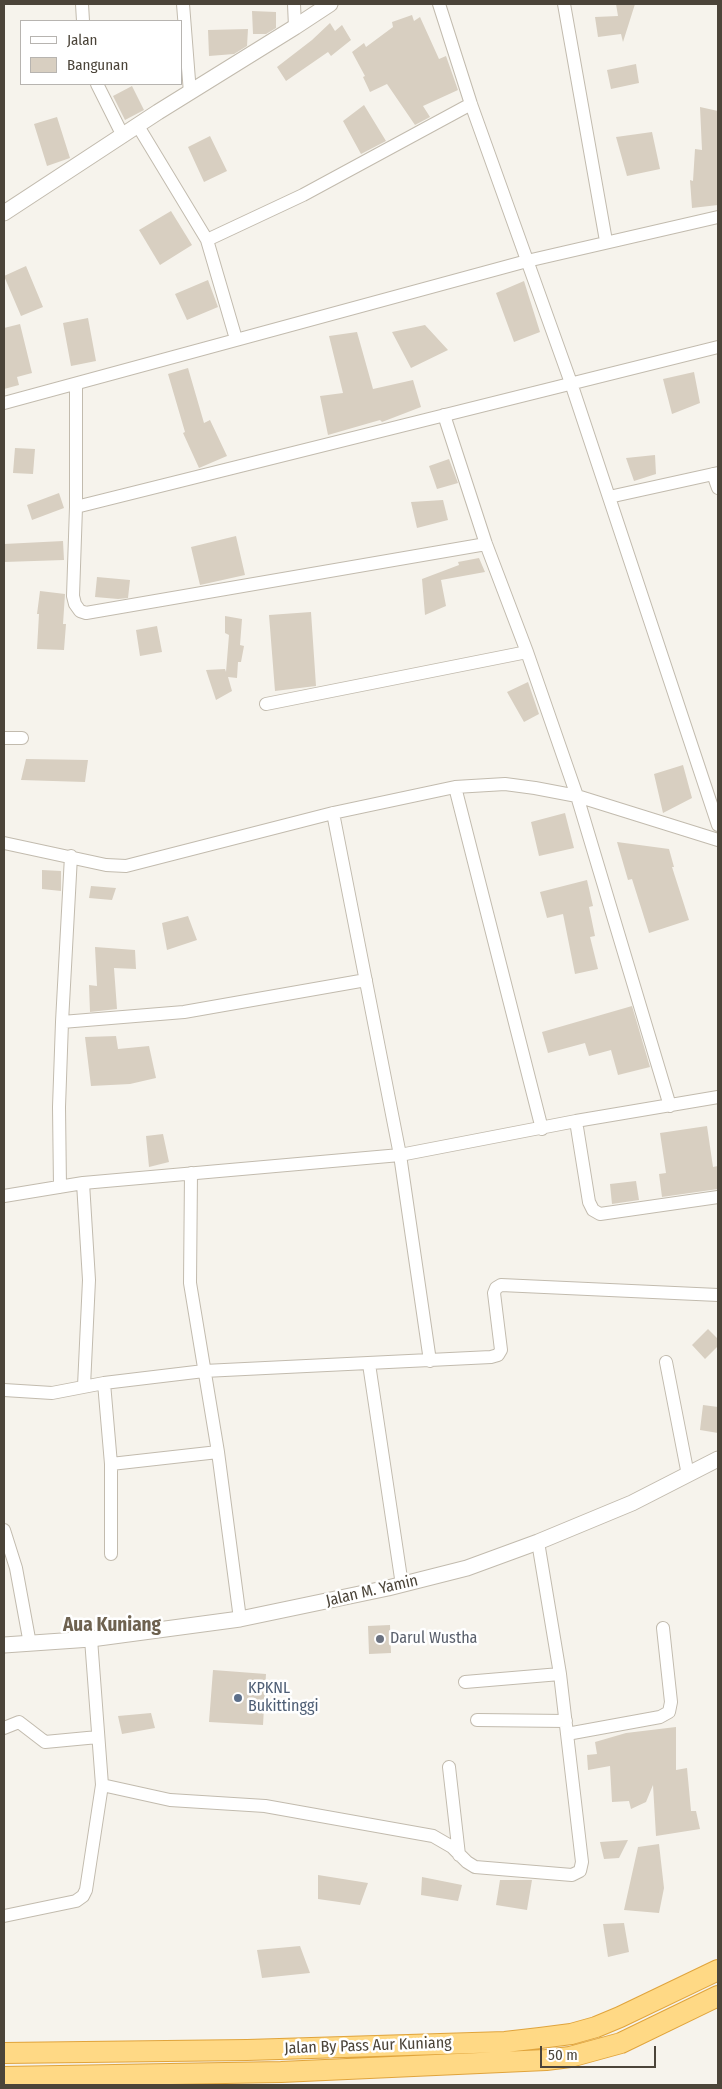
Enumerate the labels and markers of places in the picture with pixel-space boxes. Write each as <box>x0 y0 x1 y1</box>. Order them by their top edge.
place label: Darul Wustha <box>390 1629 477 1649</box>
marker: Darul Wustha <box>374 1633 386 1645</box>
place label: KPKNL Bukittinggi <box>248 1679 319 1717</box>
marker: KPKNL Bukittinggi <box>232 1692 244 1704</box>

